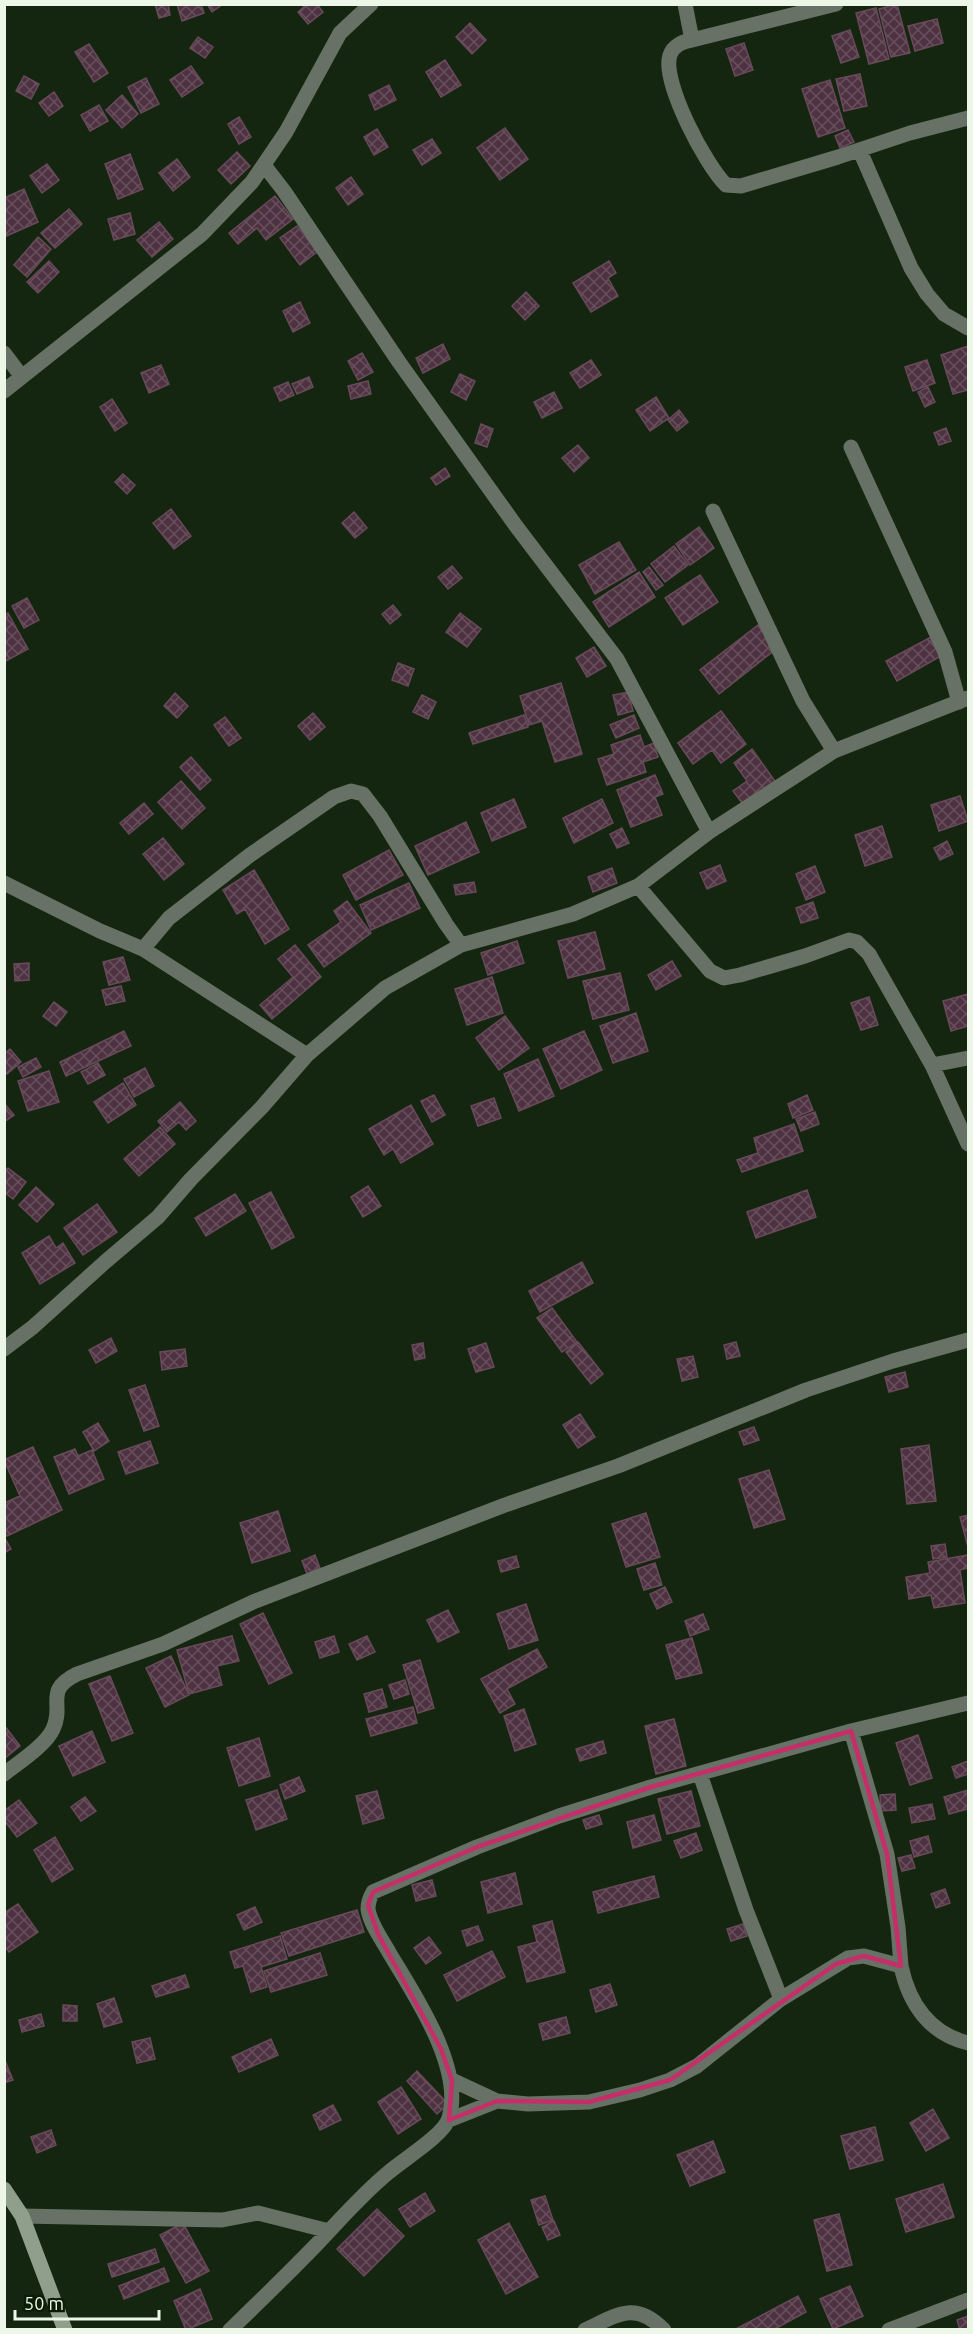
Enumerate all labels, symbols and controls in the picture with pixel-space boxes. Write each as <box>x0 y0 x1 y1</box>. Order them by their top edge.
scale bar <box>15 2283 159 2321</box>
text: 50 m <box>24 2293 64 2313</box>

